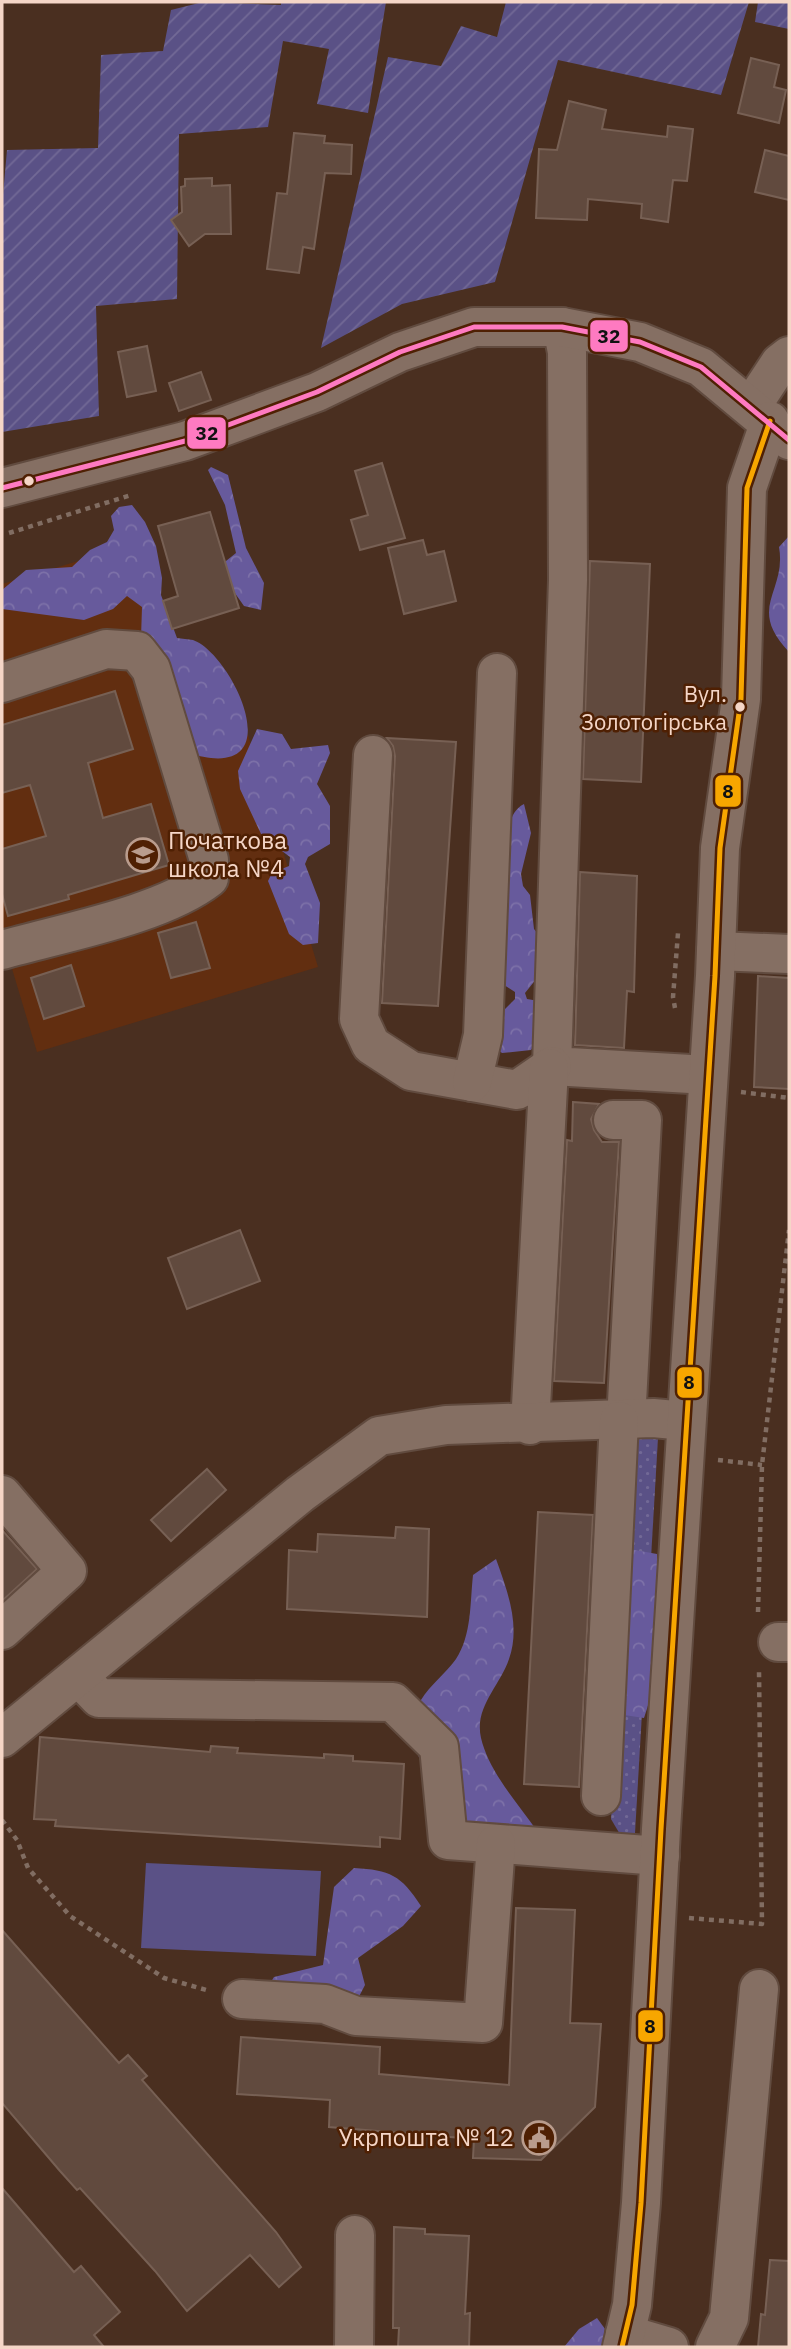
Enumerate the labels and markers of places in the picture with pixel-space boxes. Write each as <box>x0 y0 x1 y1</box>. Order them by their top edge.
unlabelled marker <box>22 474 36 488</box>
place label: Вул. Золотогірська <box>581 679 727 736</box>
marker: Вул. Золотогірська <box>733 700 747 714</box>
place label: Початкова школа №4 <box>168 824 287 884</box>
school or university icon: Початкова школа №4 <box>124 836 162 874</box>
public building icon: Укрпошта № 12 <box>520 2119 558 2157</box>
place label: Укрпошта № 12 <box>339 2121 514 2153</box>

